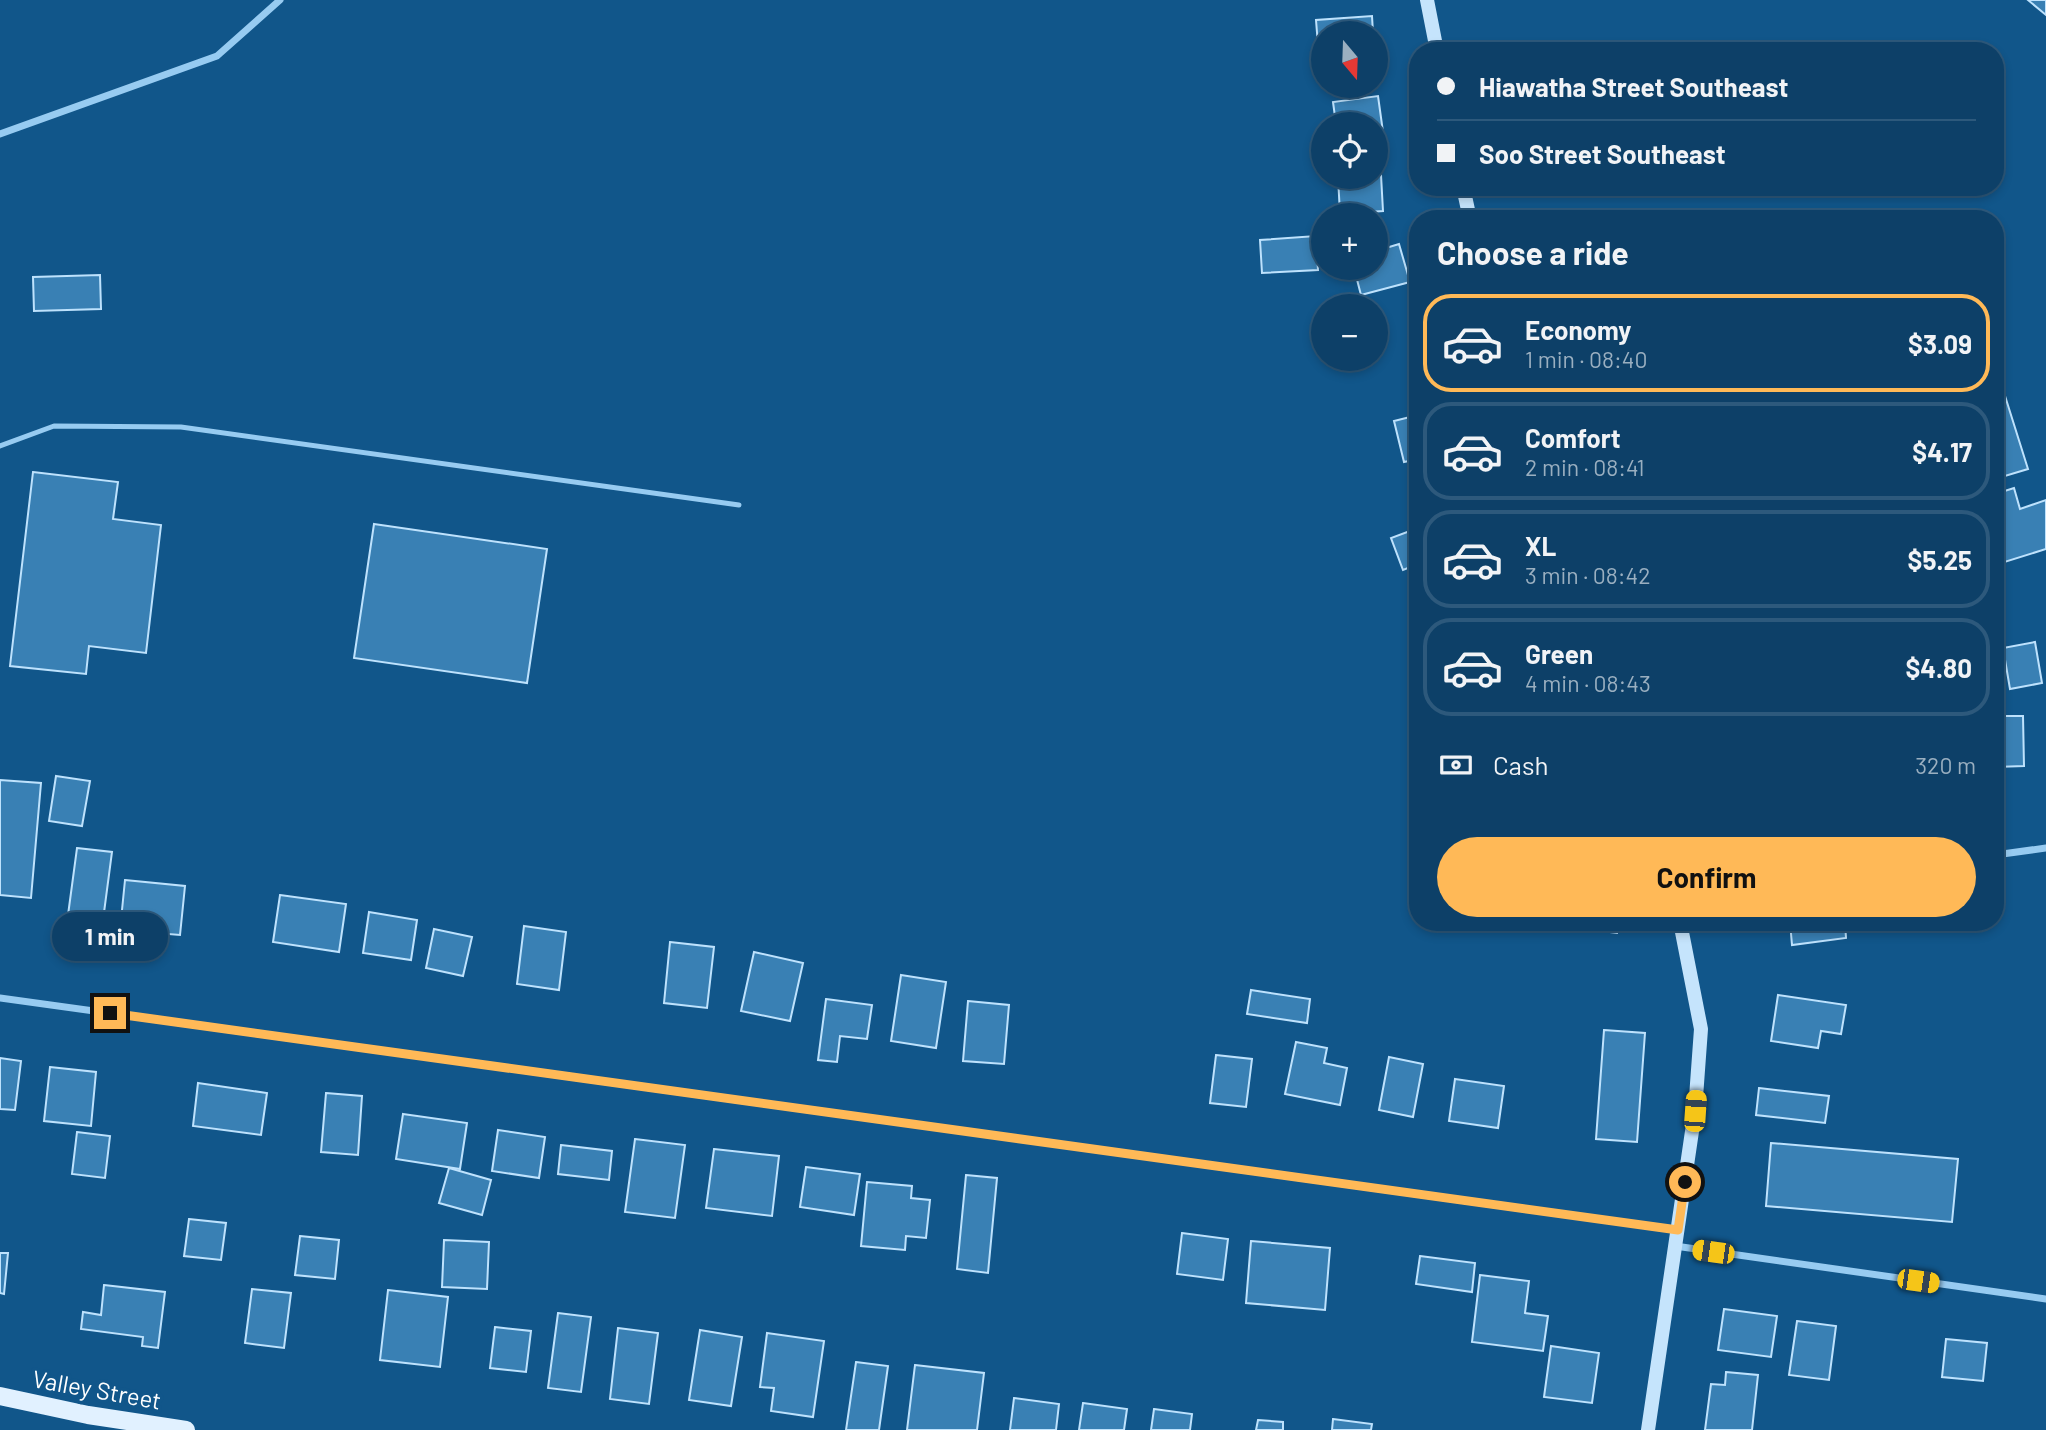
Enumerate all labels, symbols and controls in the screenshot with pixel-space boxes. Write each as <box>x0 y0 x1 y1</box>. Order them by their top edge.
north arrow <box>1311 21 1388 98</box>
map controls <box>1311 21 1388 371</box>
text: Hiawatha Street Southeast <box>1479 71 1788 102</box>
button: locate <box>1311 112 1388 189</box>
text: Soo Street Southeast <box>1479 138 1726 169</box>
button: + <box>1311 203 1388 280</box>
text: Choose a ride <box>1437 233 1629 271</box>
button: − <box>1311 294 1388 371</box>
icon: car <box>1441 312 1504 375</box>
text: Economy <box>1525 314 1631 345</box>
text: $3.09 <box>1908 328 1972 359</box>
text: 1 min · 08:40 <box>1525 345 1647 373</box>
icon: car <box>1441 420 1504 483</box>
text: Comfort <box>1525 422 1621 453</box>
text: $4.17 <box>1912 436 1972 467</box>
text: 2 min · 08:41 <box>1525 453 1645 481</box>
icon: car <box>1441 528 1504 591</box>
text: XL <box>1525 530 1556 561</box>
text: $5.25 <box>1908 544 1972 575</box>
text: 3 min · 08:42 <box>1525 561 1651 589</box>
icon: car <box>1441 636 1504 699</box>
text: Green <box>1525 638 1593 669</box>
text: $4.80 <box>1905 652 1972 683</box>
text: 4 min · 08:43 <box>1525 669 1651 697</box>
icon: cash <box>1437 746 1475 784</box>
text: Cash <box>1493 749 1548 780</box>
text: 320 m <box>1915 751 1976 779</box>
button: Confirm <box>1437 837 1976 917</box>
callout: 1 min <box>52 912 168 960</box>
text: 1 min <box>85 922 135 950</box>
route end <box>94 997 126 1029</box>
car <box>1684 1089 1707 1133</box>
route start <box>1669 1166 1701 1198</box>
car <box>1691 1239 1736 1265</box>
car <box>1896 1268 1941 1294</box>
street label: Valley Street <box>30 1363 164 1415</box>

